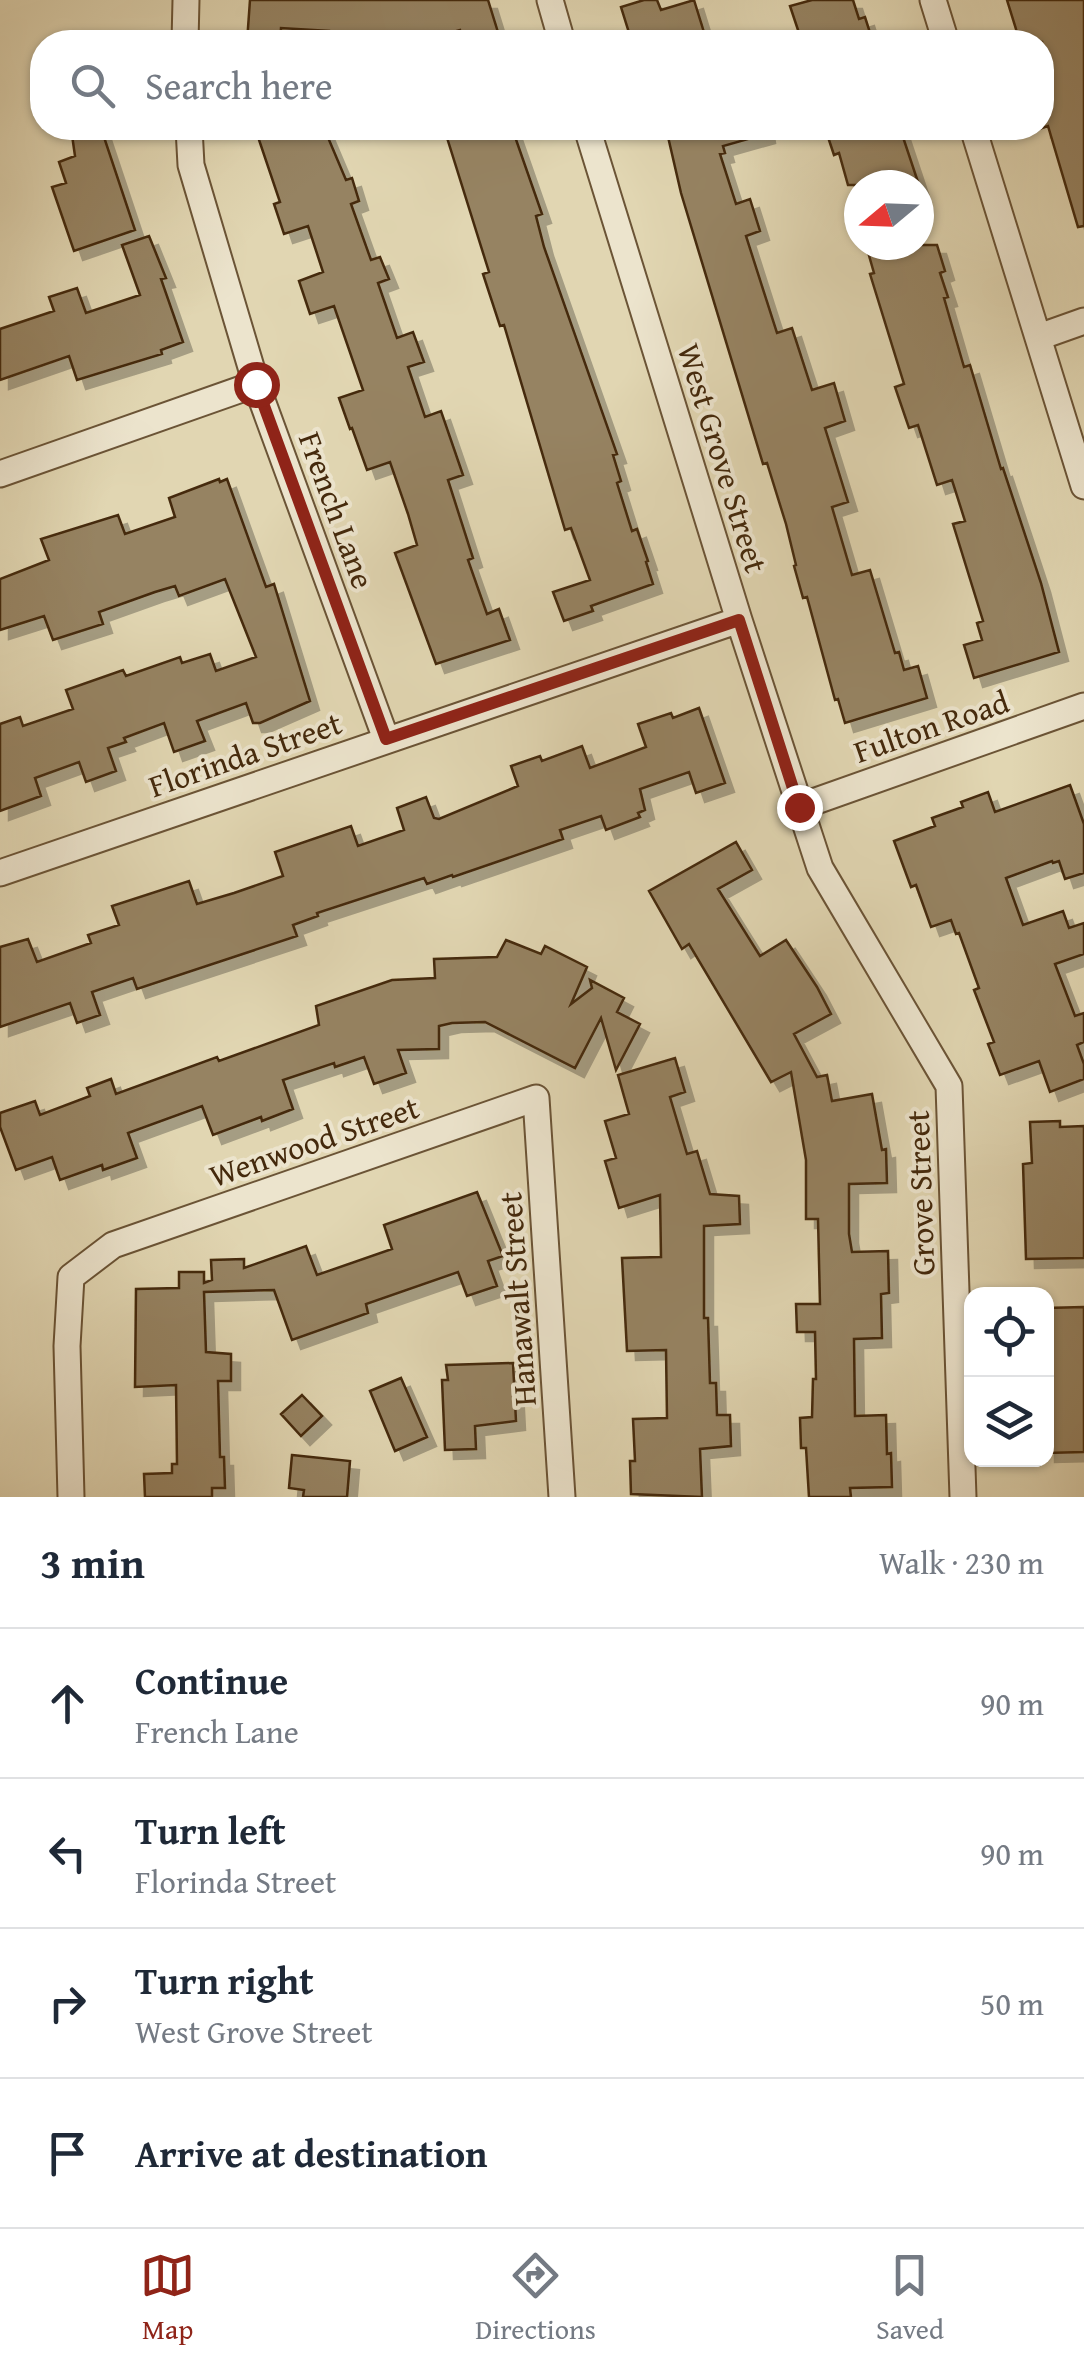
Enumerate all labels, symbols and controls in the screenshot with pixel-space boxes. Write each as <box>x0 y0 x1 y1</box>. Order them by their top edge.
search box <box>30 30 1054 140</box>
text: Search here <box>145 57 333 113</box>
icon: search <box>65 58 120 113</box>
north arrow <box>844 170 934 260</box>
street label: West Grove Street <box>666 338 780 578</box>
route start <box>234 362 280 408</box>
street label: French Lane <box>287 425 387 595</box>
street label: Fulton Road <box>847 677 1015 775</box>
street label: Florinda Street <box>142 699 348 809</box>
route end <box>777 785 823 831</box>
street label: Wenwood Street <box>203 1083 425 1199</box>
street label: Grove Street <box>894 1110 946 1276</box>
street label: Hanawalt Street <box>486 1190 548 1408</box>
map controls <box>964 1287 1054 1467</box>
button: locate <box>964 1287 1054 1377</box>
button: layers <box>964 1377 1054 1467</box>
text: 3 min <box>40 1532 145 1593</box>
text: Walk · 230 m <box>879 1539 1044 1586</box>
text: Continue <box>135 1652 288 1708</box>
icon: ahead <box>40 1676 95 1731</box>
text: 90 m <box>980 1680 1044 1727</box>
text: French Lane <box>135 1708 299 1755</box>
text: Turn left <box>135 1802 286 1858</box>
icon: left <box>40 1826 95 1881</box>
text: 90 m <box>980 1830 1044 1877</box>
text: Florinda Street <box>135 1858 336 1905</box>
text: Turn right <box>135 1952 314 2008</box>
icon: right <box>40 1976 95 2031</box>
text: 50 m <box>980 1980 1044 2027</box>
text: West Grove Street <box>135 2008 372 2055</box>
text: Arrive at destination <box>135 2125 488 2181</box>
icon: arrive <box>40 2126 95 2181</box>
tab: Map <box>140 2248 195 2349</box>
tab: Directions <box>475 2248 596 2349</box>
tab: Saved <box>876 2248 944 2349</box>

